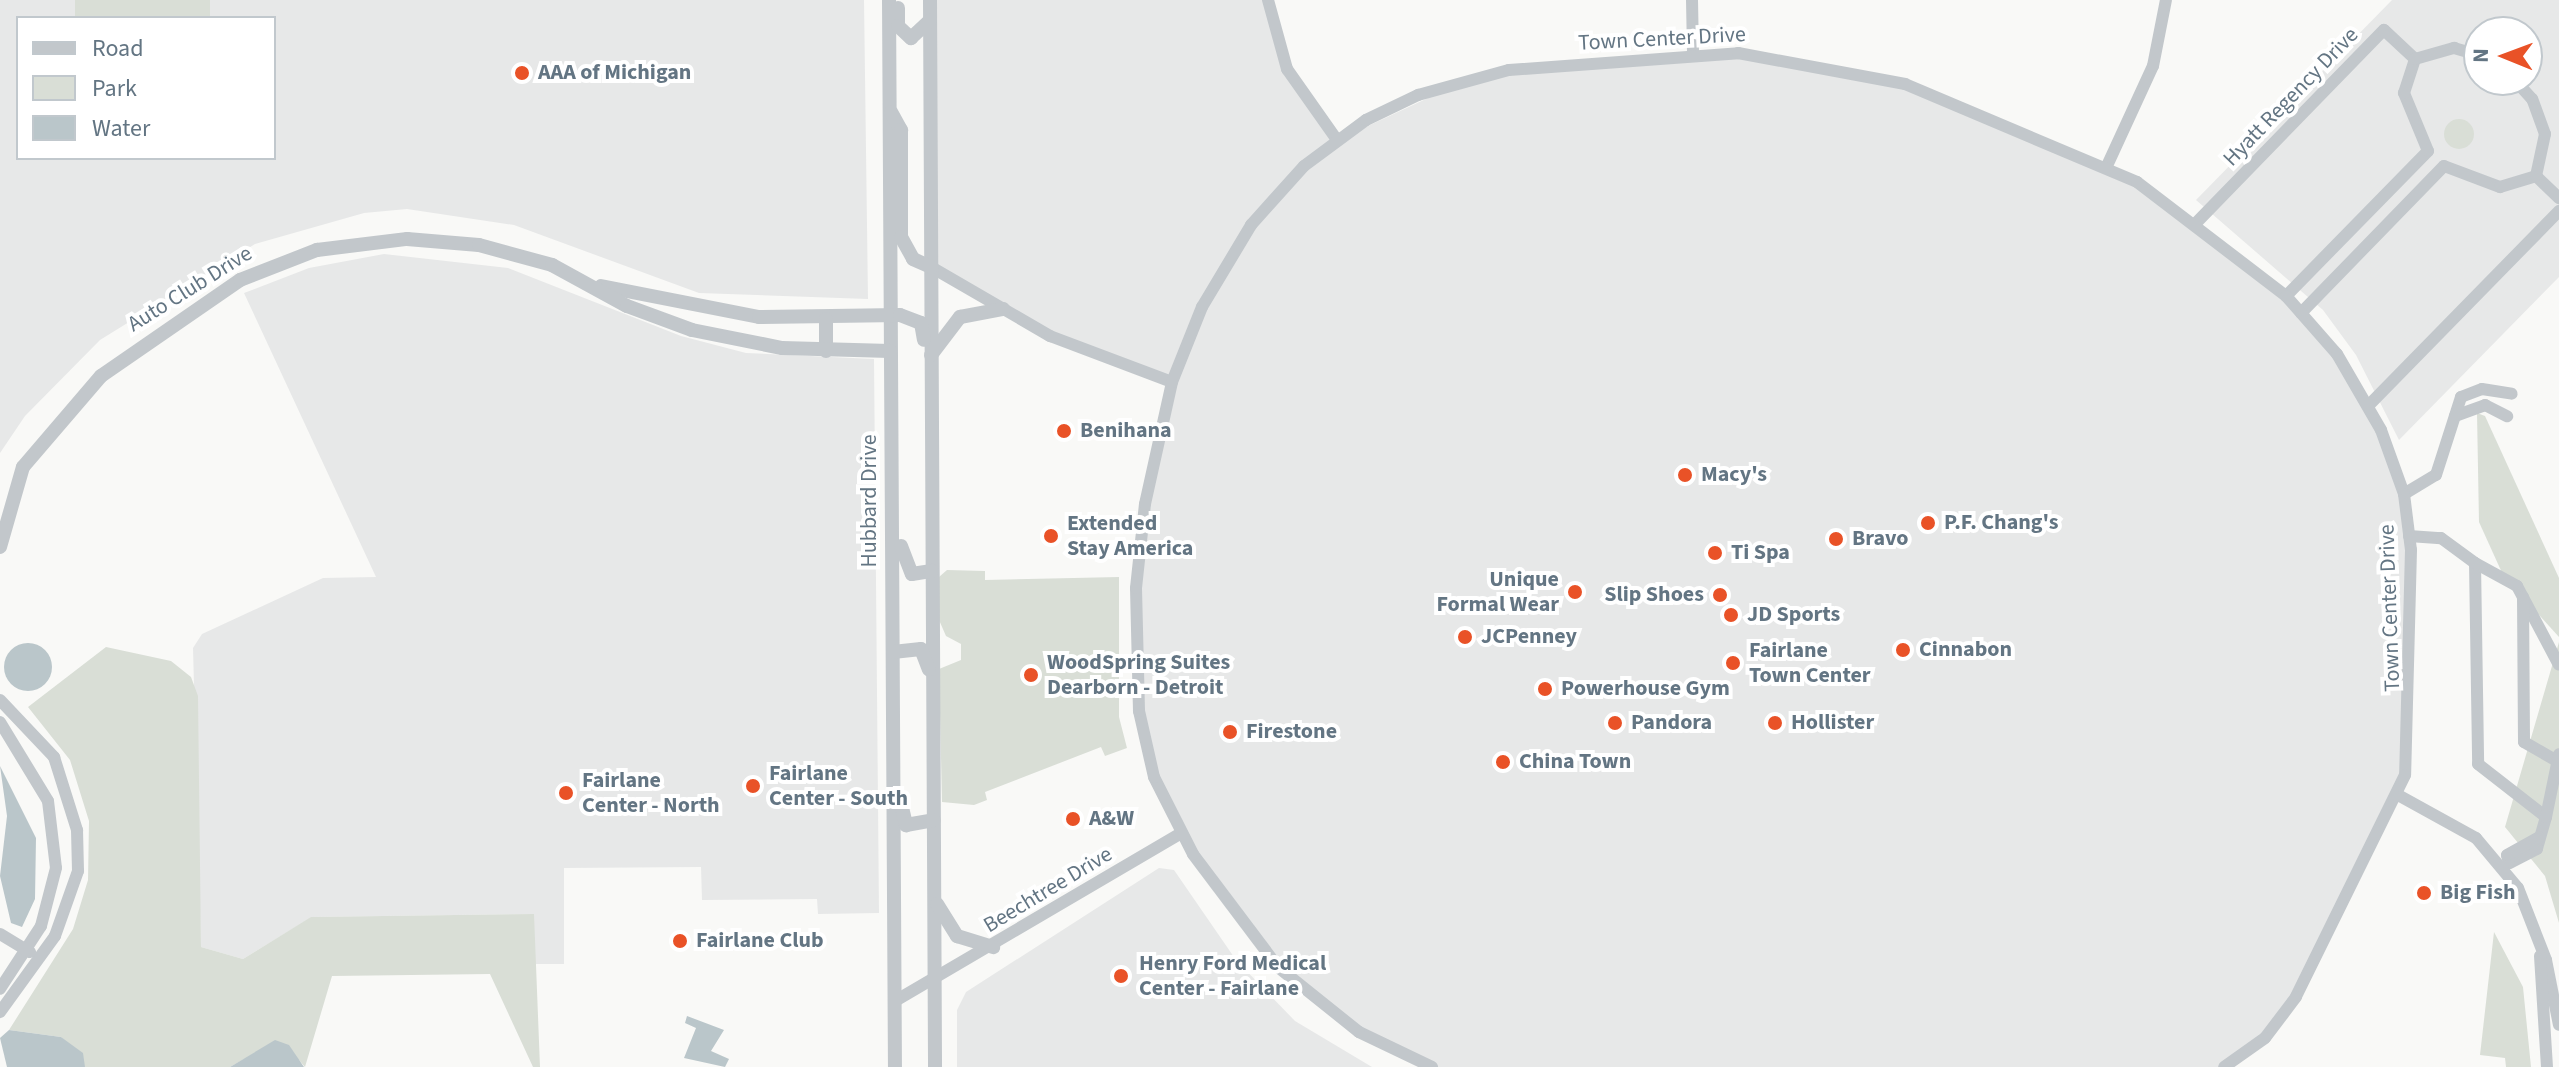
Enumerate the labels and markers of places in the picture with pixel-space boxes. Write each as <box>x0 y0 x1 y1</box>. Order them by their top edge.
place label: AAA of Michigan <box>538 60 691 86</box>
marker: AAA of Michigan <box>513 64 531 82</box>
place label: Benihana <box>1080 418 1172 444</box>
marker: Benihana <box>1055 422 1073 440</box>
place label: Macy's <box>1701 462 1767 488</box>
marker: Macy's <box>1676 466 1694 484</box>
place label: Extended Stay America <box>1067 510 1193 562</box>
place label: P.F. Chang's <box>1944 510 2058 536</box>
marker: P.F. Chang's <box>1919 514 1937 532</box>
place label: Bravo <box>1852 526 1909 552</box>
marker: Extended Stay America <box>1042 527 1060 545</box>
marker: Bravo <box>1827 530 1845 548</box>
place label: Ti Spa <box>1731 540 1790 566</box>
marker: Ti Spa <box>1706 544 1724 562</box>
place label: Unique Formal Wear <box>1436 566 1559 618</box>
place label: Slip Shoes <box>1604 582 1704 608</box>
marker: Unique Formal Wear <box>1566 583 1584 601</box>
marker: Slip Shoes <box>1711 586 1729 604</box>
place label: JD Sports <box>1747 602 1840 628</box>
marker: JD Sports <box>1722 606 1740 624</box>
place label: JCPenney <box>1481 624 1577 650</box>
marker: JCPenney <box>1456 628 1474 646</box>
place label: Fairlane Town Center <box>1749 637 1871 688</box>
place label: Cinnabon <box>1919 637 2012 663</box>
marker: Cinnabon <box>1894 641 1912 659</box>
place label: WoodSpring Suites Dearborn - Detroit <box>1047 649 1230 700</box>
marker: Fairlane Town Center <box>1724 654 1742 672</box>
marker: WoodSpring Suites Dearborn - Detroit <box>1022 666 1040 684</box>
place label: Powerhouse Gym <box>1561 676 1730 702</box>
marker: Powerhouse Gym <box>1536 680 1554 698</box>
place label: Pandora <box>1631 710 1712 736</box>
place label: Hollister <box>1791 710 1874 736</box>
marker: Pandora <box>1606 714 1624 732</box>
marker: Hollister <box>1766 714 1784 732</box>
place label: Firestone <box>1246 719 1337 745</box>
marker: Firestone <box>1221 723 1239 741</box>
place label: China Town <box>1519 749 1631 775</box>
marker: China Town <box>1494 753 1512 771</box>
place label: Fairlane Center - South <box>769 760 908 812</box>
place label: Fairlane Center - North <box>582 767 720 818</box>
marker: Fairlane Center - South <box>744 777 762 795</box>
marker: Fairlane Center - North <box>557 784 575 802</box>
place label: A&W <box>1089 806 1134 832</box>
marker: A&W <box>1064 810 1082 828</box>
place label: Big Fish <box>2440 880 2515 906</box>
marker: Big Fish <box>2415 884 2433 902</box>
place label: Fairlane Club <box>696 928 824 954</box>
marker: Fairlane Club <box>671 932 689 950</box>
place label: Henry Ford Medical Center - Fairlane <box>1139 950 1326 1002</box>
marker: Henry Ford Medical Center - Fairlane <box>1110 965 1132 987</box>

